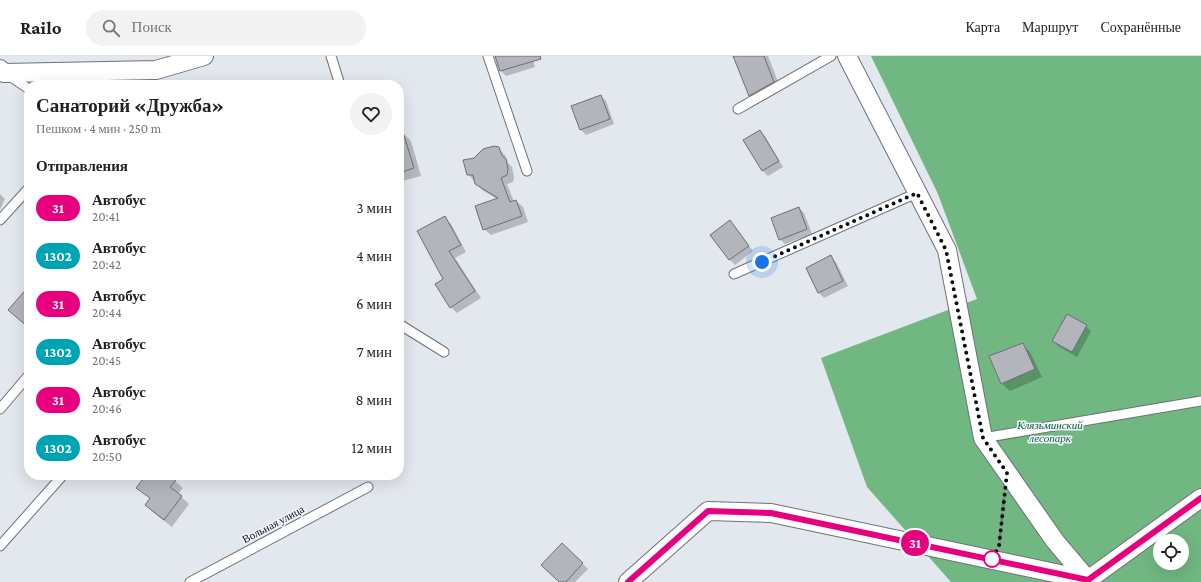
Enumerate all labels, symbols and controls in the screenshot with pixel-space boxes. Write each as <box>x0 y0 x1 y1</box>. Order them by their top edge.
search box <box>86 10 366 46</box>
text: Railo <box>20 17 62 38</box>
icon: search <box>100 17 122 39</box>
text: Поиск <box>132 19 172 35</box>
text: Карта <box>965 19 1000 35</box>
text: Маршрут <box>1022 19 1078 35</box>
text: Сохранённые <box>1100 19 1181 35</box>
button: heart <box>350 93 392 135</box>
text: Санаторий «Дружба» <box>36 95 224 116</box>
text: Пешком · 4 мин · 250 m <box>36 121 161 136</box>
text: Отправления <box>36 158 128 174</box>
text: Автобус <box>92 192 146 208</box>
text: 31 <box>52 200 64 216</box>
text: 3 мин <box>357 200 392 216</box>
text: 20:41 <box>92 209 119 224</box>
text: Автобус <box>92 240 146 256</box>
text: 1302 <box>44 248 72 264</box>
text: 4 мин <box>356 248 392 264</box>
your location <box>752 252 772 272</box>
text: 20:42 <box>92 257 121 272</box>
text: Автобус <box>92 288 146 304</box>
text: 31 <box>52 296 64 312</box>
text: 6 мин <box>356 296 392 312</box>
text: 20:44 <box>92 305 122 320</box>
text: Автобус <box>92 336 146 352</box>
text: 1302 <box>44 344 72 360</box>
text: 7 мин <box>357 344 392 360</box>
text: 20:45 <box>92 353 121 368</box>
text: Автобус <box>92 384 146 400</box>
text: 31 <box>52 392 64 408</box>
text: 8 мин <box>356 392 392 408</box>
text: 20:46 <box>92 401 122 416</box>
park label: Клязьминский лесопарк <box>1016 419 1083 444</box>
text: Автобус <box>92 432 146 448</box>
text: 1302 <box>44 440 72 456</box>
text: 12 мин <box>352 440 392 456</box>
text: 20:50 <box>92 449 122 464</box>
street label: Вольная улица <box>240 503 306 545</box>
line badge: 31 <box>897 530 933 556</box>
map controls <box>1153 534 1189 570</box>
button: locate <box>1153 534 1189 570</box>
text: 31 <box>909 535 921 551</box>
unlabelled marker <box>983 550 1001 568</box>

